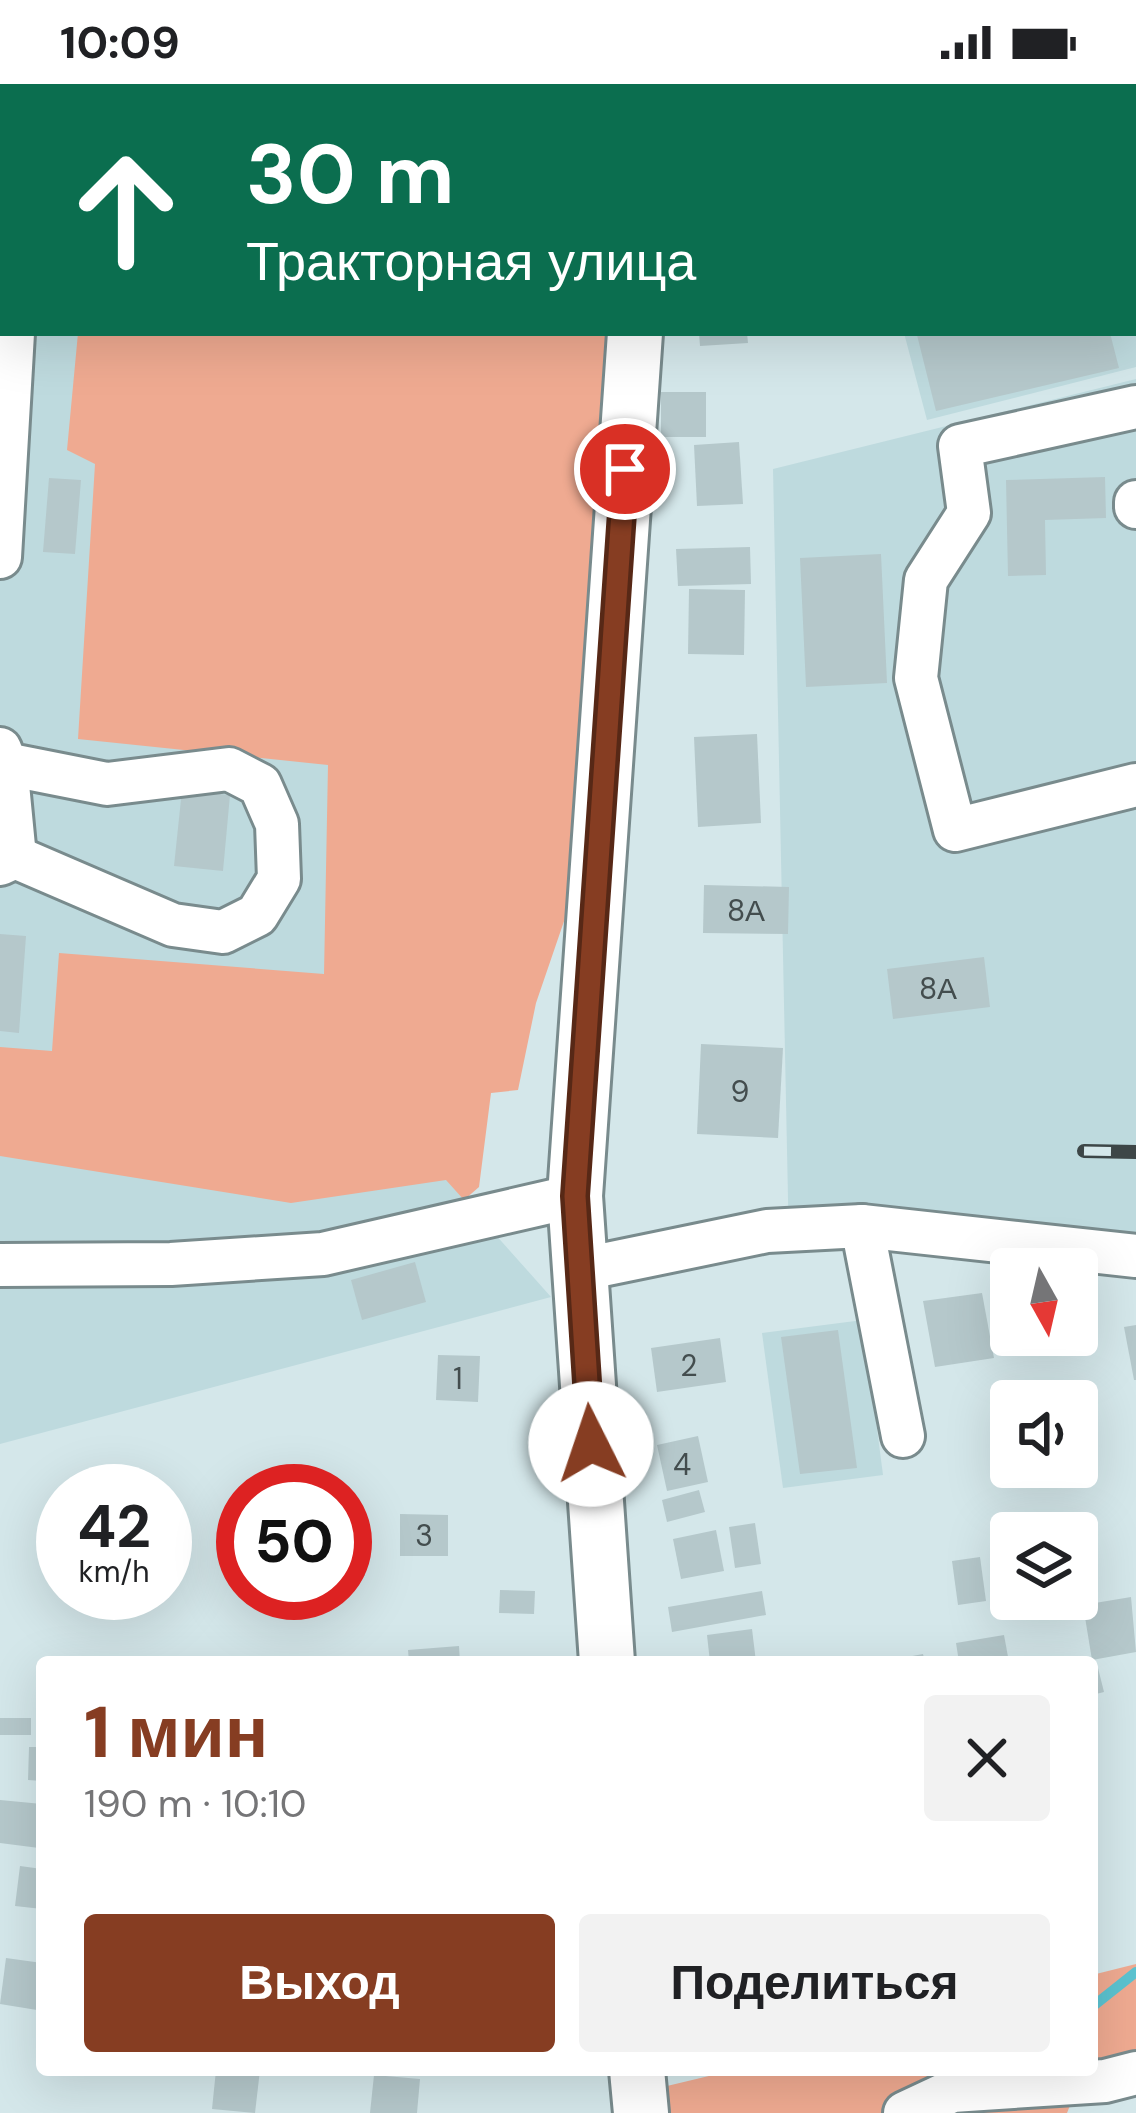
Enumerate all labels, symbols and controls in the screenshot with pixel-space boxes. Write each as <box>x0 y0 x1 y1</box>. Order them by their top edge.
text: 10:09 <box>60 13 180 72</box>
text: 30 m <box>246 120 455 229</box>
icon: ahead <box>48 132 204 288</box>
text: Тракторная улица <box>246 226 696 297</box>
pin <box>574 418 676 520</box>
icon: arrive <box>592 436 658 502</box>
house number: 8А <box>727 891 765 930</box>
house number: 8А <box>919 969 957 1008</box>
house number: 9 <box>731 1072 749 1111</box>
north arrow <box>990 1248 1098 1356</box>
map controls <box>990 1248 1098 1620</box>
house number: 2 <box>680 1346 698 1385</box>
house number: 1 <box>453 1359 463 1398</box>
button: sound <box>990 1380 1098 1488</box>
position arrow <box>528 1381 654 1507</box>
house number: 4 <box>673 1445 691 1484</box>
speed limit sign: 50 <box>216 1464 372 1620</box>
text: 42 <box>77 1487 151 1566</box>
button: layers <box>990 1512 1098 1620</box>
house number: 3 <box>415 1516 433 1555</box>
text: km/h <box>79 1552 149 1591</box>
text: 1 мин <box>84 1686 268 1779</box>
button: close <box>924 1695 1050 1821</box>
text: 190 m · 10:10 <box>84 1778 307 1829</box>
button: Выход <box>84 1914 555 2052</box>
button: Поделиться <box>579 1914 1050 2052</box>

